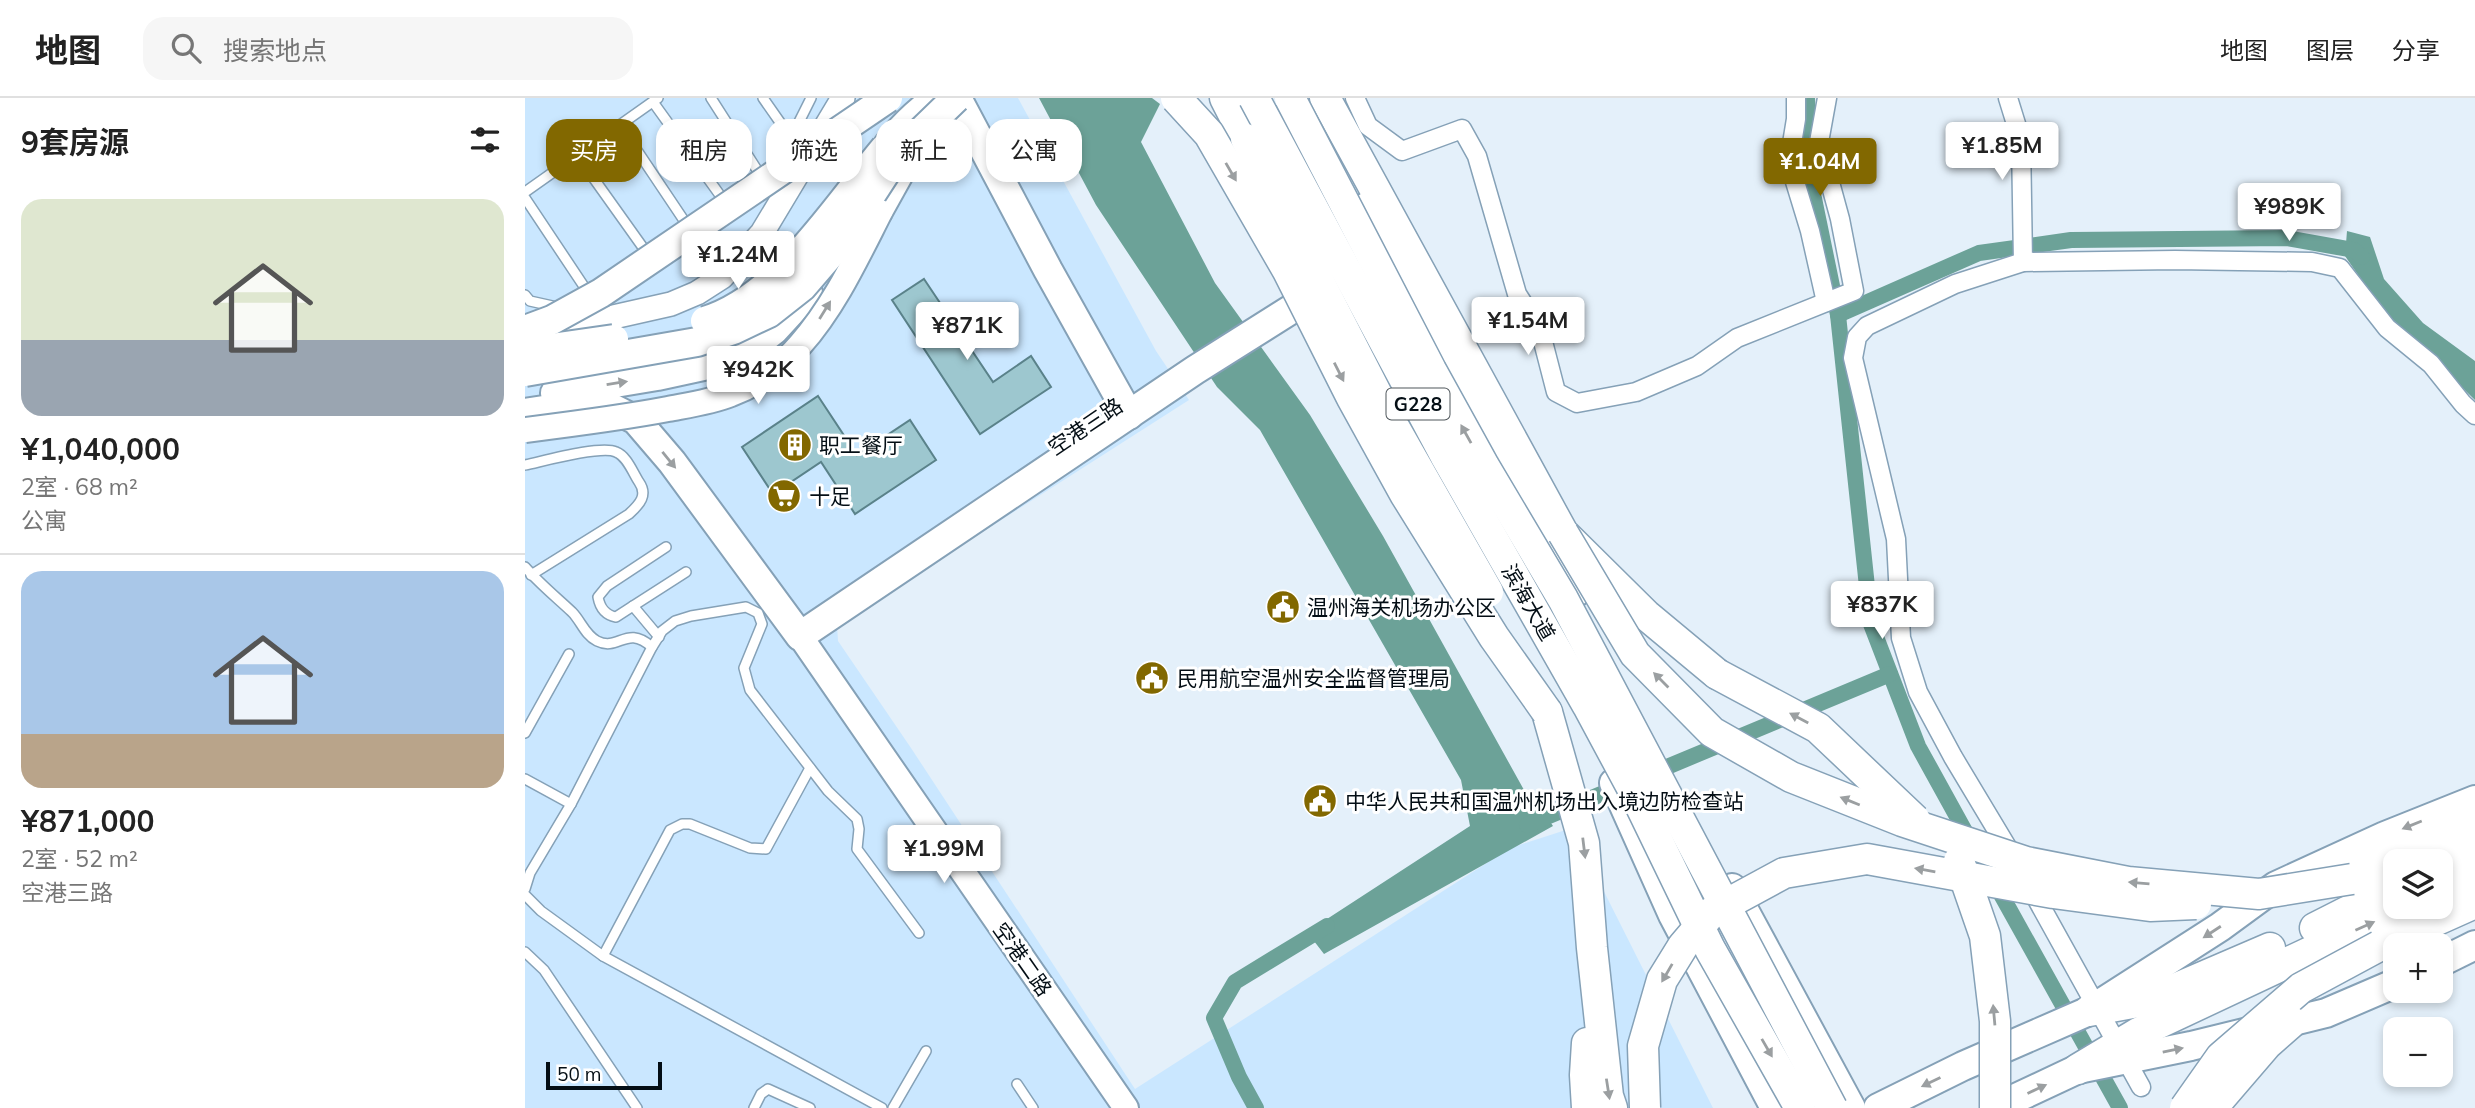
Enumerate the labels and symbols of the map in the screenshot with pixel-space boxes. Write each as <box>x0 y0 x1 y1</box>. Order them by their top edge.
pin: ¥1.85M <box>1945 122 2059 182</box>
pin: ¥1.04M <box>1763 139 1877 198</box>
one-way arrow <box>1225 163 1237 182</box>
pin: ¥989K <box>2240 184 2338 243</box>
pin: ¥1.24M <box>681 232 795 291</box>
pin: ¥1.54M <box>1471 298 1585 357</box>
one-way arrow <box>818 301 831 320</box>
pin: ¥871K <box>918 302 1016 362</box>
pin: ¥942K <box>709 346 807 406</box>
one-way arrow <box>1333 362 1344 382</box>
one-way arrow <box>606 377 628 388</box>
road number: G228 <box>1387 388 1449 420</box>
street label: 空港三路 <box>1043 392 1127 460</box>
one-way arrow <box>1461 424 1473 444</box>
building icon: 职工餐厅 <box>776 426 814 464</box>
place label: 职工餐厅 <box>819 432 903 458</box>
one-way arrow <box>662 450 677 468</box>
supermarket icon: 十足 <box>765 477 803 515</box>
place label: 十足 <box>809 483 851 509</box>
street label: 滨海大道 <box>1497 559 1561 645</box>
pin: ¥837K <box>1833 582 1931 641</box>
public building icon: 温州海关机场办公区 <box>1264 588 1302 626</box>
place label: 温州海关机场办公区 <box>1307 594 1496 620</box>
public building icon: 民用航空温州安全监督管理局 <box>1133 659 1171 697</box>
place label: 民用航空温州安全监督管理局 <box>1177 665 1450 691</box>
one-way arrow <box>1653 672 1669 689</box>
one-way arrow <box>1789 712 1809 724</box>
public building icon: 中华人民共和国温州机场出入境边防检查站 <box>1301 782 1339 820</box>
place label: 中华人民共和国温州机场出入境边防检查站 <box>1345 788 1744 814</box>
one-way arrow <box>1840 795 1861 806</box>
one-way arrow <box>2401 820 2422 831</box>
pin: ¥1.99M <box>887 826 1001 885</box>
one-way arrow <box>1578 838 1589 860</box>
one-way arrow <box>1914 864 1936 875</box>
one-way arrow <box>2128 877 2150 888</box>
street label: 空港二路 <box>988 917 1058 1001</box>
one-way arrow <box>2355 920 2375 932</box>
one-way arrow <box>2202 925 2222 938</box>
one-way arrow <box>1661 964 1673 983</box>
one-way arrow <box>1988 1004 1999 1026</box>
one-way arrow <box>1761 1039 1773 1058</box>
one-way arrow <box>2162 1044 2184 1055</box>
scale bar <box>546 1059 661 1091</box>
one-way arrow <box>1921 1076 1941 1087</box>
one-way arrow <box>1603 1078 1614 1100</box>
one-way arrow <box>2027 1083 2047 1095</box>

